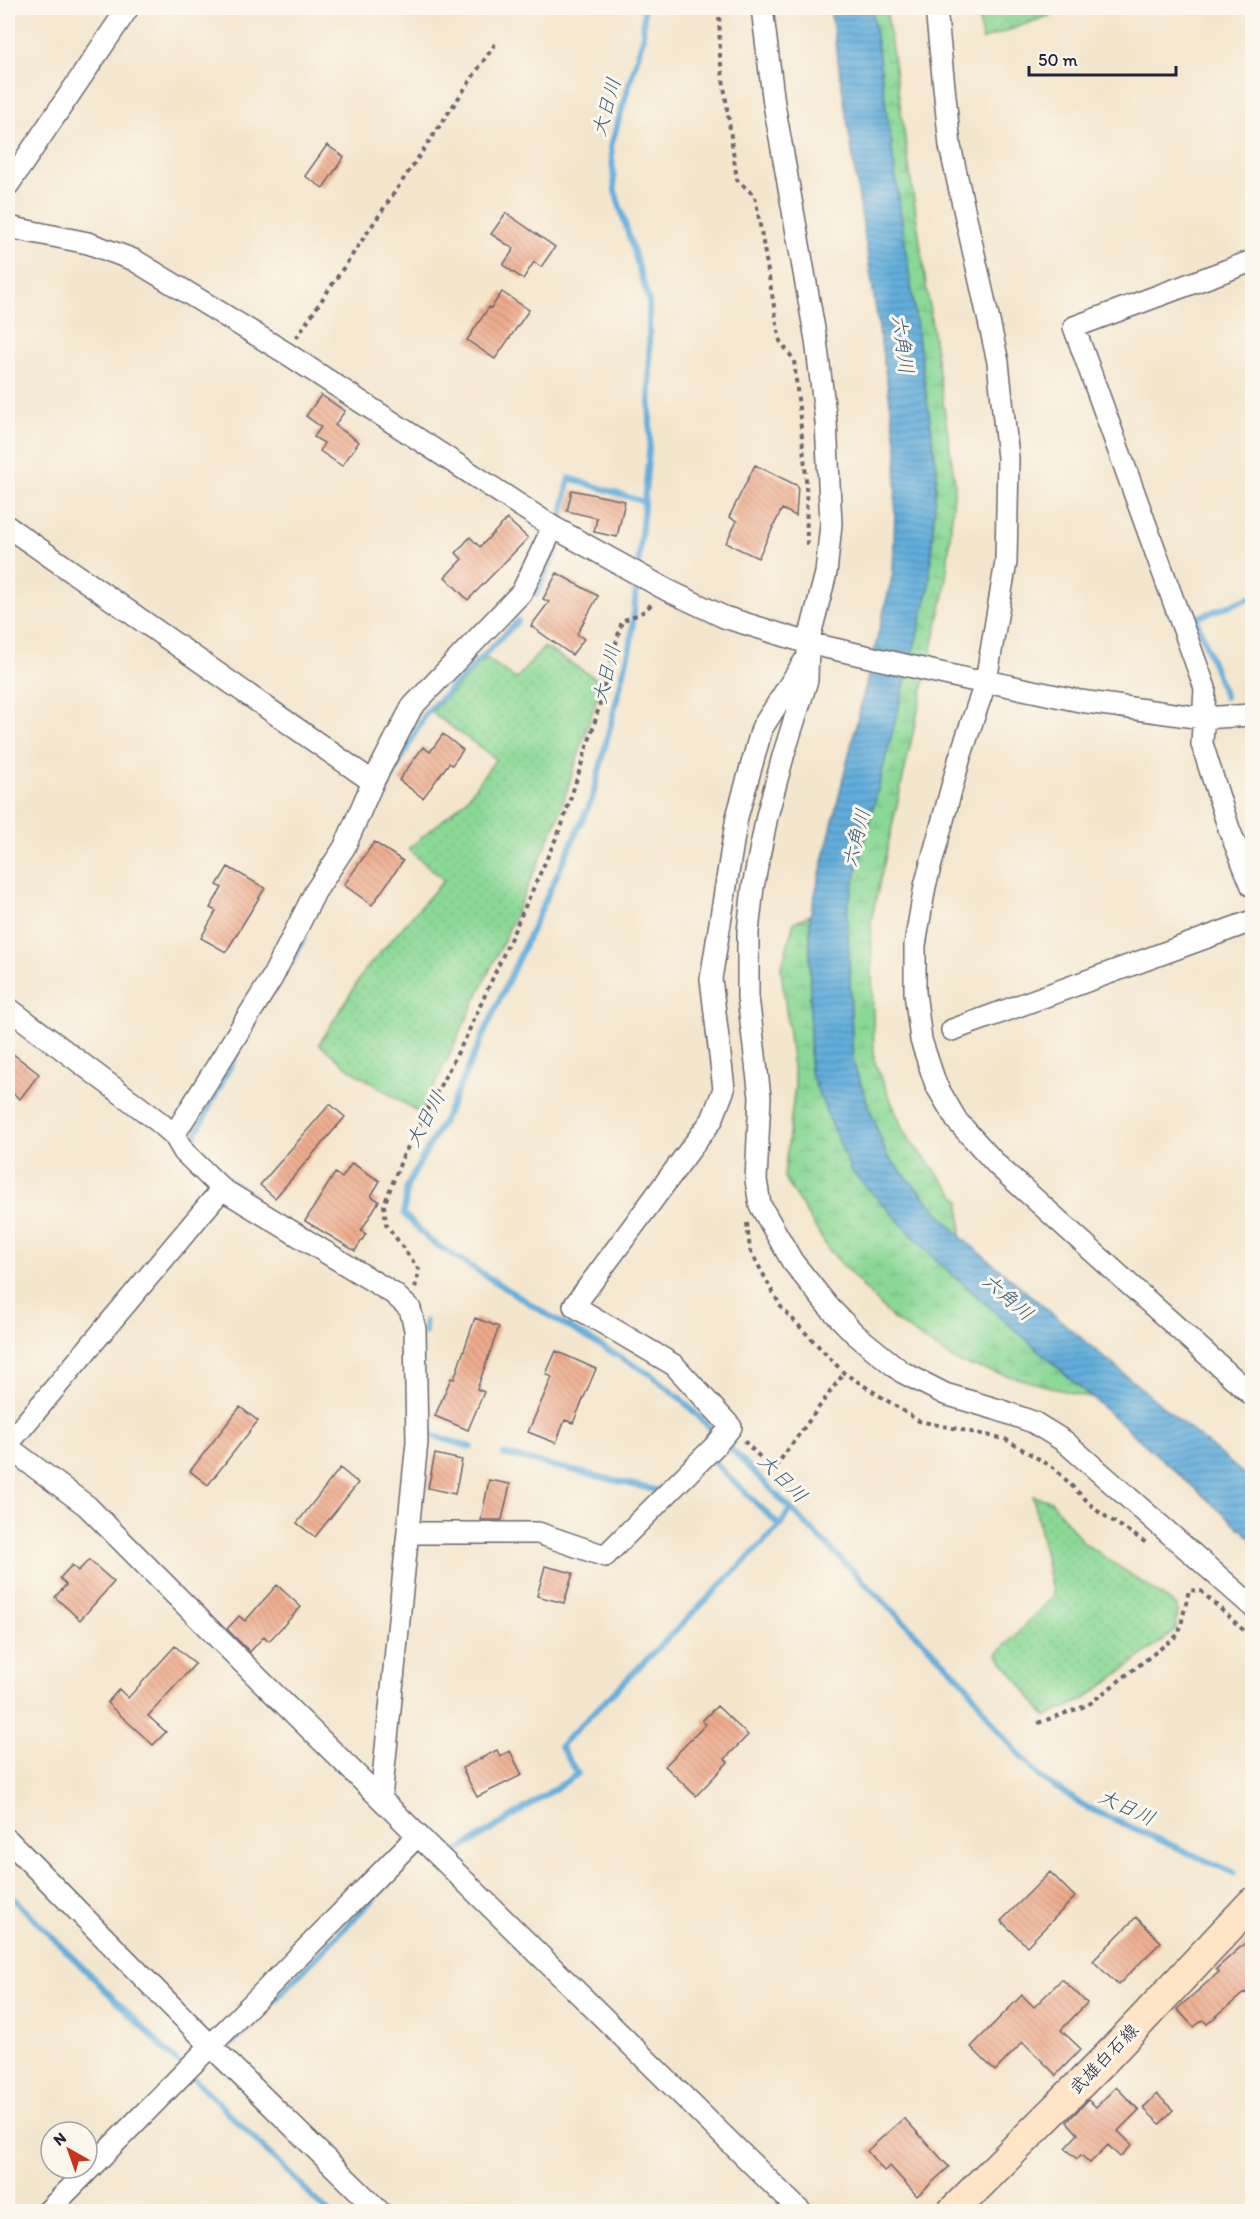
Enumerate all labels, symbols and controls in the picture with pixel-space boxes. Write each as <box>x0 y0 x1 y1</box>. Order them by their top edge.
scale bar <box>1029 39 1176 77</box>
text: 50 m <box>1038 49 1078 71</box>
water label: 大日川 <box>586 75 626 139</box>
water label: 六角川 <box>887 313 919 375</box>
water label: 大日川 <box>587 642 625 706</box>
water label: 六角川 <box>837 806 875 870</box>
water label: 大日川 <box>400 1087 450 1151</box>
water label: 六角川 <box>977 1268 1039 1326</box>
water label: 大日川 <box>753 1448 813 1508</box>
water label: 大日川 <box>1095 1783 1159 1831</box>
street label: 武雄白石線 <box>1065 2019 1143 2099</box>
north arrow <box>39 2120 99 2180</box>
text: N <box>49 2128 70 2150</box>

